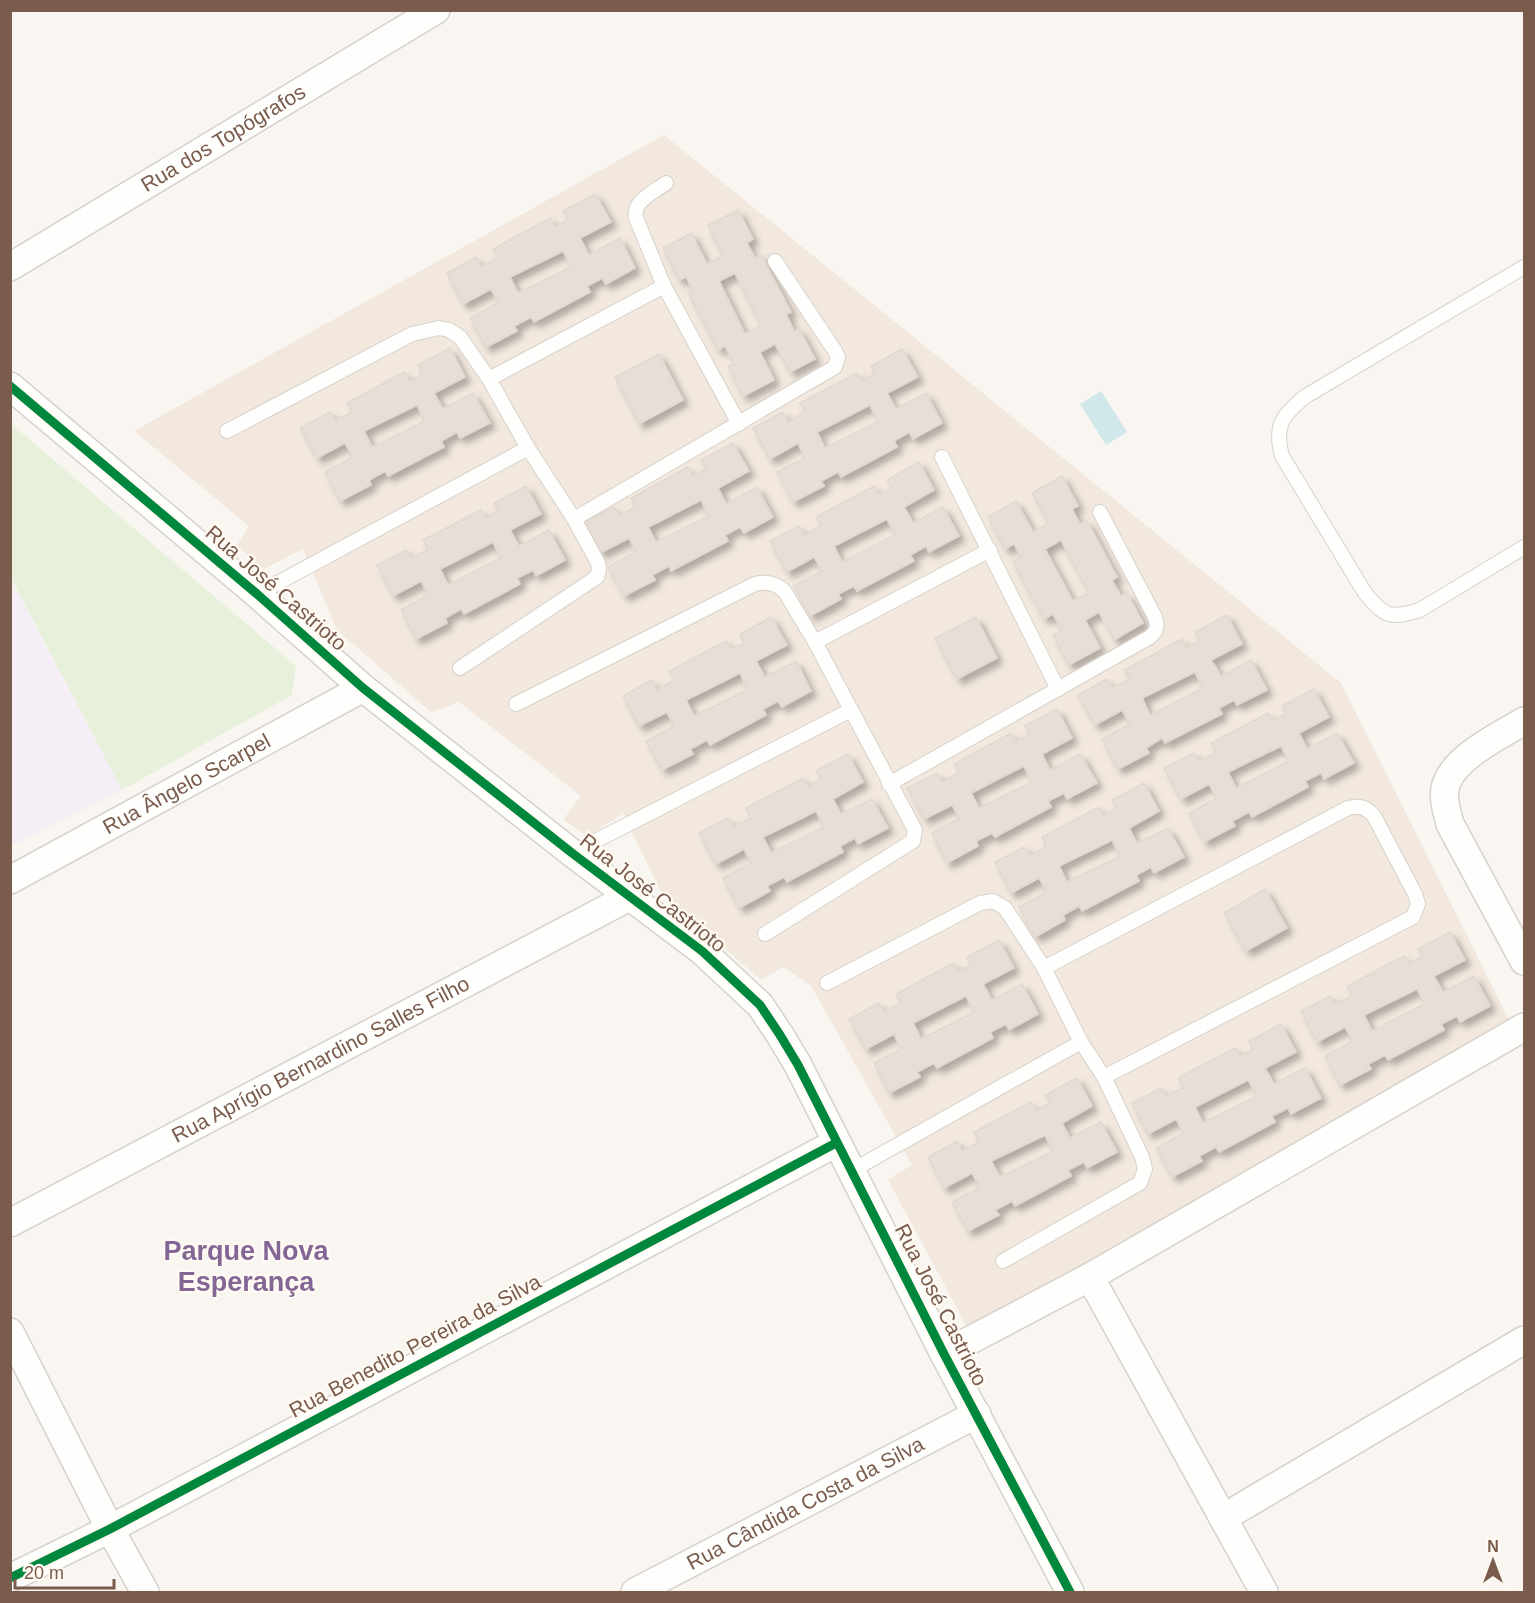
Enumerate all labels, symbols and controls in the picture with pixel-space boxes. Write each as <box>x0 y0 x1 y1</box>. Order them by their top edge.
street label: Rua dos Topógrafos <box>137 80 309 196</box>
street label: Rua José Castrioto <box>201 520 351 655</box>
street label: Rua Ângelo Scarpel <box>99 729 274 838</box>
street label: Rua José Castrioto <box>576 829 731 957</box>
street label: Rua Aprígio Bernardino Salles Filho <box>168 971 473 1147</box>
street label: Rua José Castrioto <box>891 1220 992 1390</box>
district label: Parque Nova Esperança <box>163 1236 330 1297</box>
street label: Rua Benedito Pereira da Silva <box>285 1269 545 1422</box>
street label: Rua Cândida Costa da Silva <box>683 1432 928 1574</box>
north arrow <box>1463 1531 1523 1591</box>
text: N <box>1487 1538 1499 1555</box>
scale bar <box>15 1552 114 1590</box>
text: 20 m <box>24 1563 64 1583</box>

